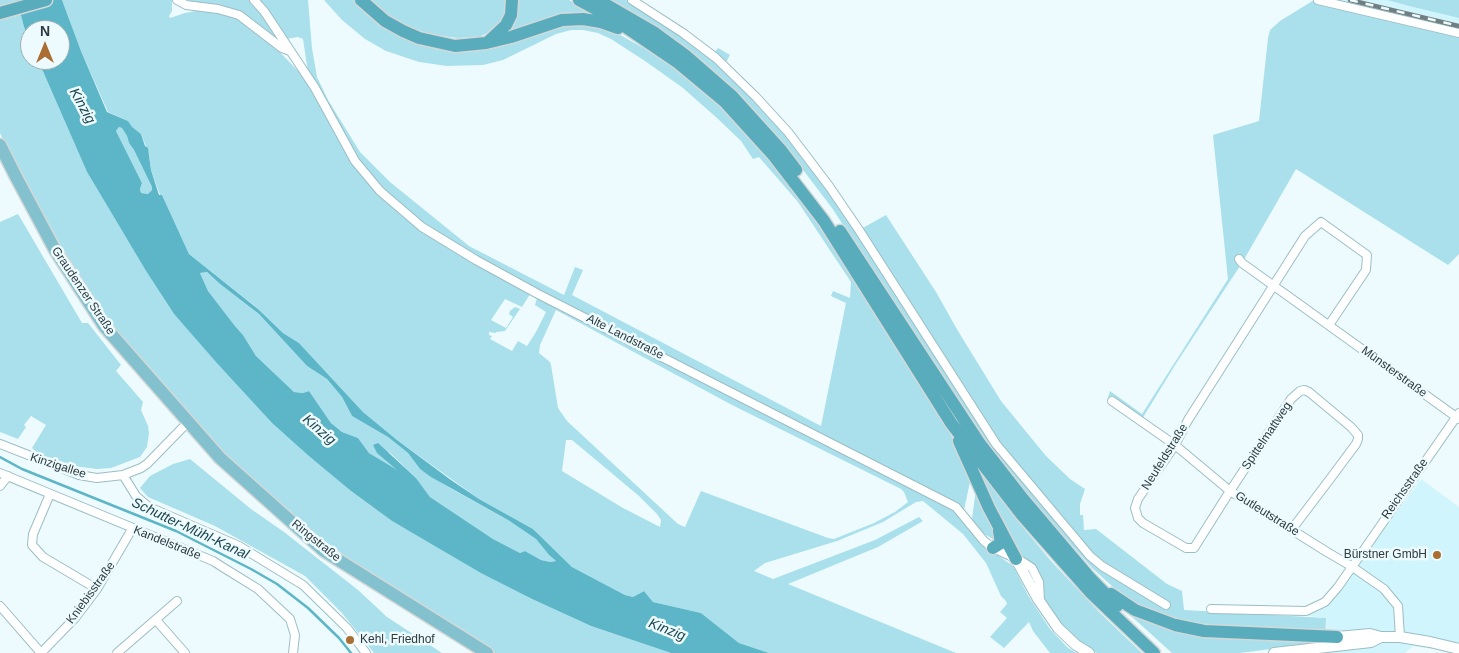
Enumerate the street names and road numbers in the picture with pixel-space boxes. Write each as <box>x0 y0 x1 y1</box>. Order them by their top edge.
street label: Graudenzer Straße <box>48 244 118 338</box>
street label: Alte Landstraße <box>584 311 666 363</box>
street label: Münsterstraße <box>1358 343 1430 401</box>
street label: Spittelmattweg <box>1239 399 1295 473</box>
street label: Neufeldstraße <box>1139 421 1191 493</box>
street label: Kinzigallee <box>28 450 88 482</box>
street label: Reichsstraße <box>1379 456 1431 522</box>
street label: Gutleutstraße <box>1232 489 1302 539</box>
street label: Ringstraße <box>289 517 343 565</box>
street label: Kandelstraße <box>131 523 203 563</box>
street label: Kniebisstraße <box>64 559 118 627</box>

